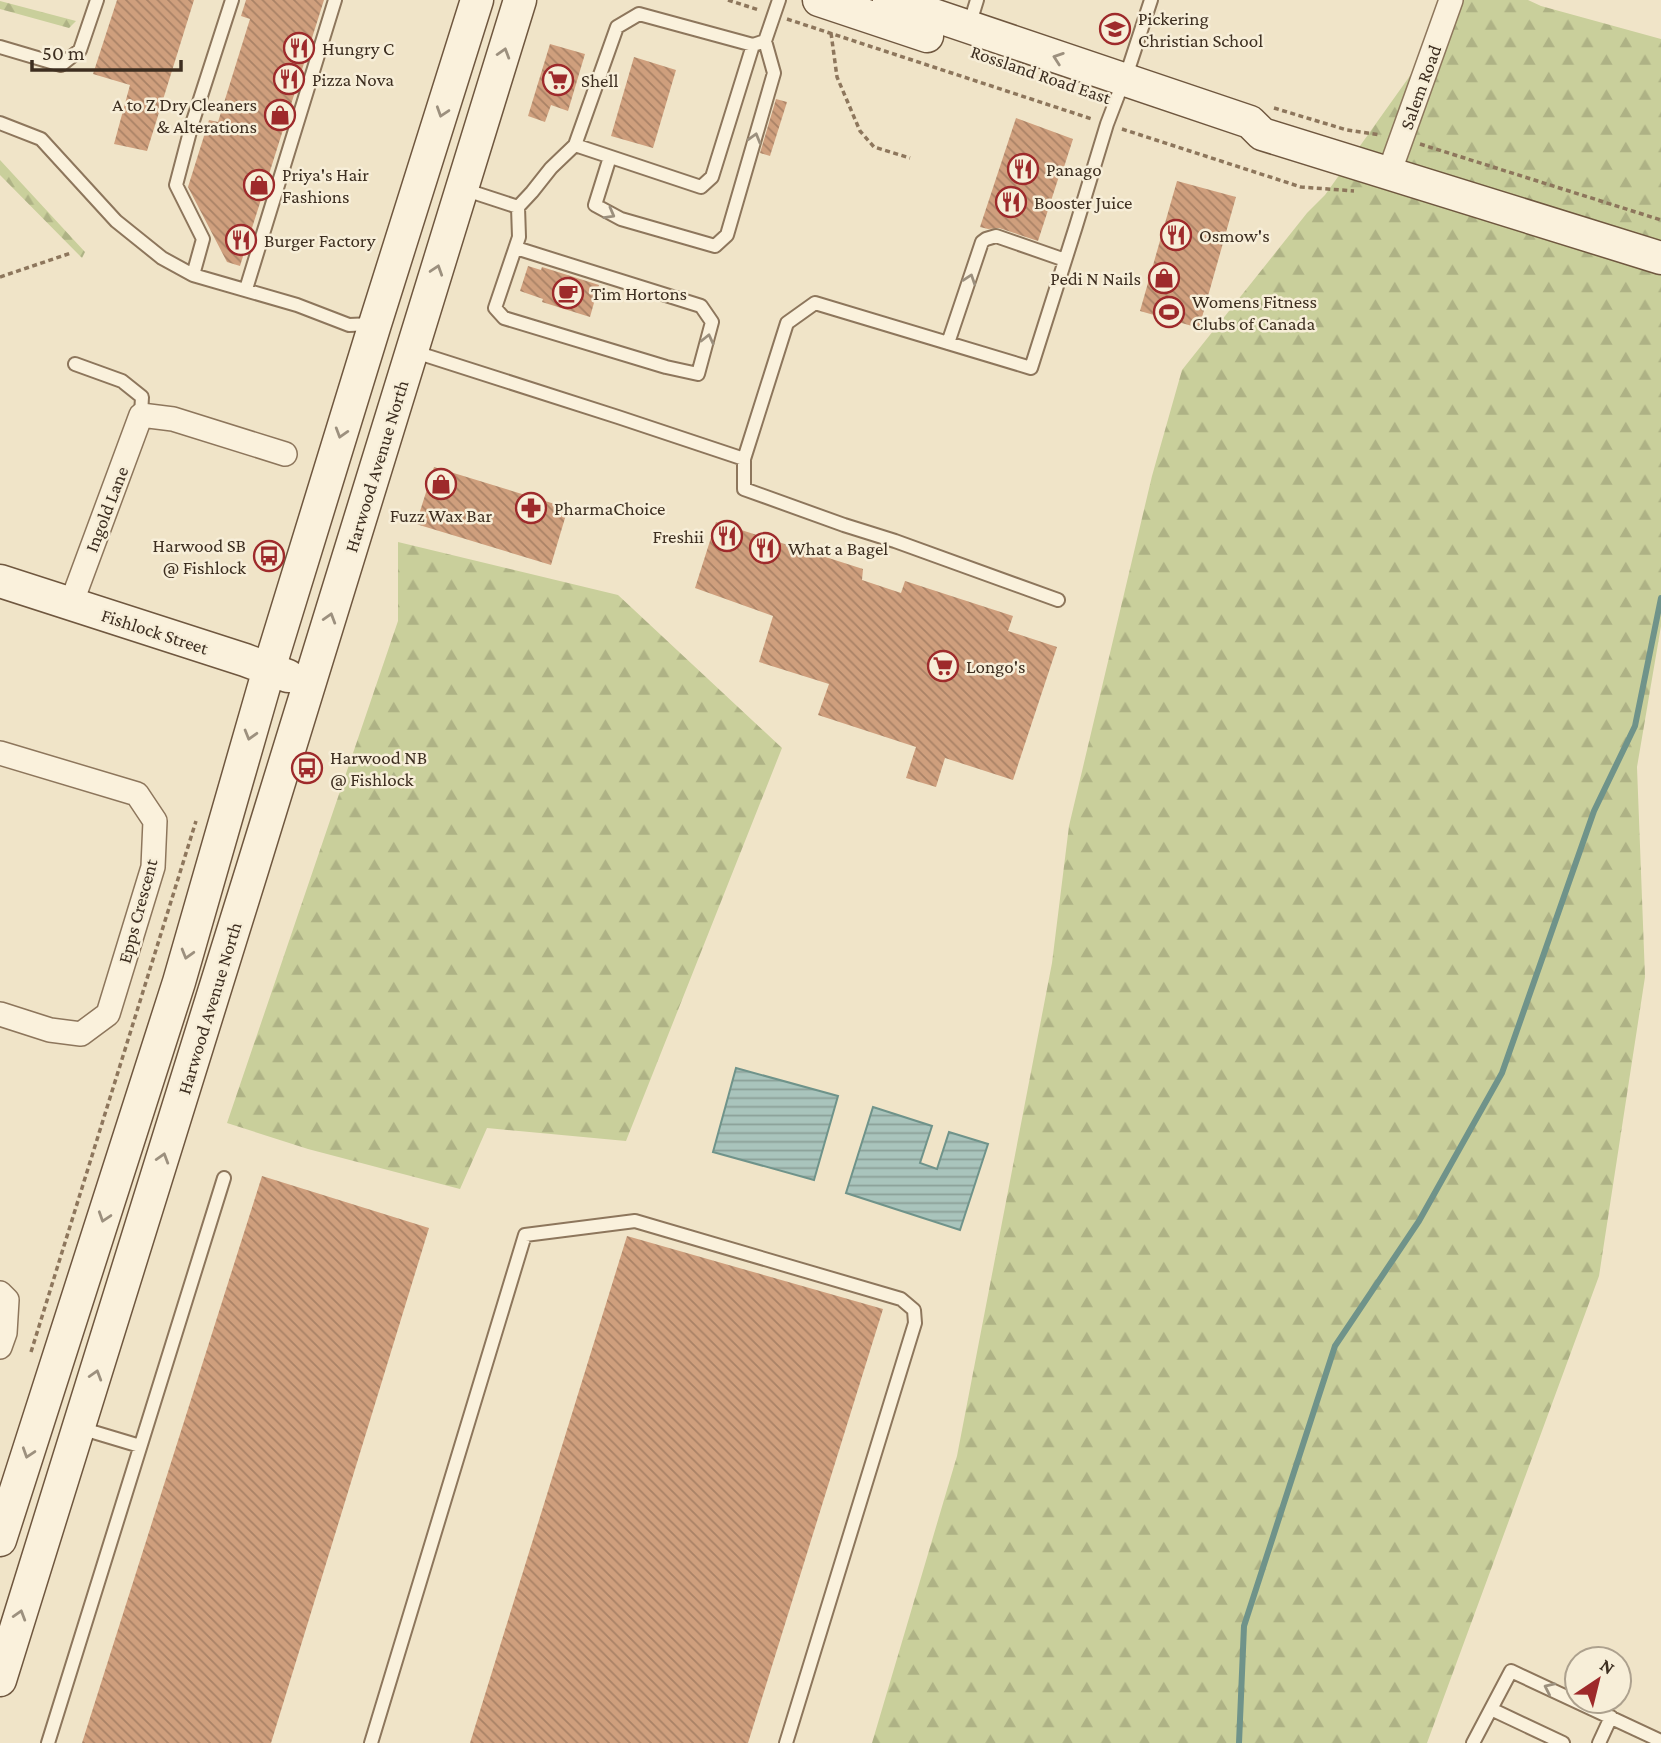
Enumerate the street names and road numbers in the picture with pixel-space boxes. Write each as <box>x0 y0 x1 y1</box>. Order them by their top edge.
street label: Rossland Road East <box>968 41 1114 109</box>
street label: Salem Road <box>1395 42 1445 132</box>
street label: Harwood Avenue North <box>340 378 413 555</box>
street label: Ingold Lane <box>81 463 132 555</box>
street label: Fishlock Street <box>99 604 212 659</box>
street label: Epps Crescent <box>113 856 162 966</box>
street label: Harwood Avenue North <box>173 920 246 1097</box>

